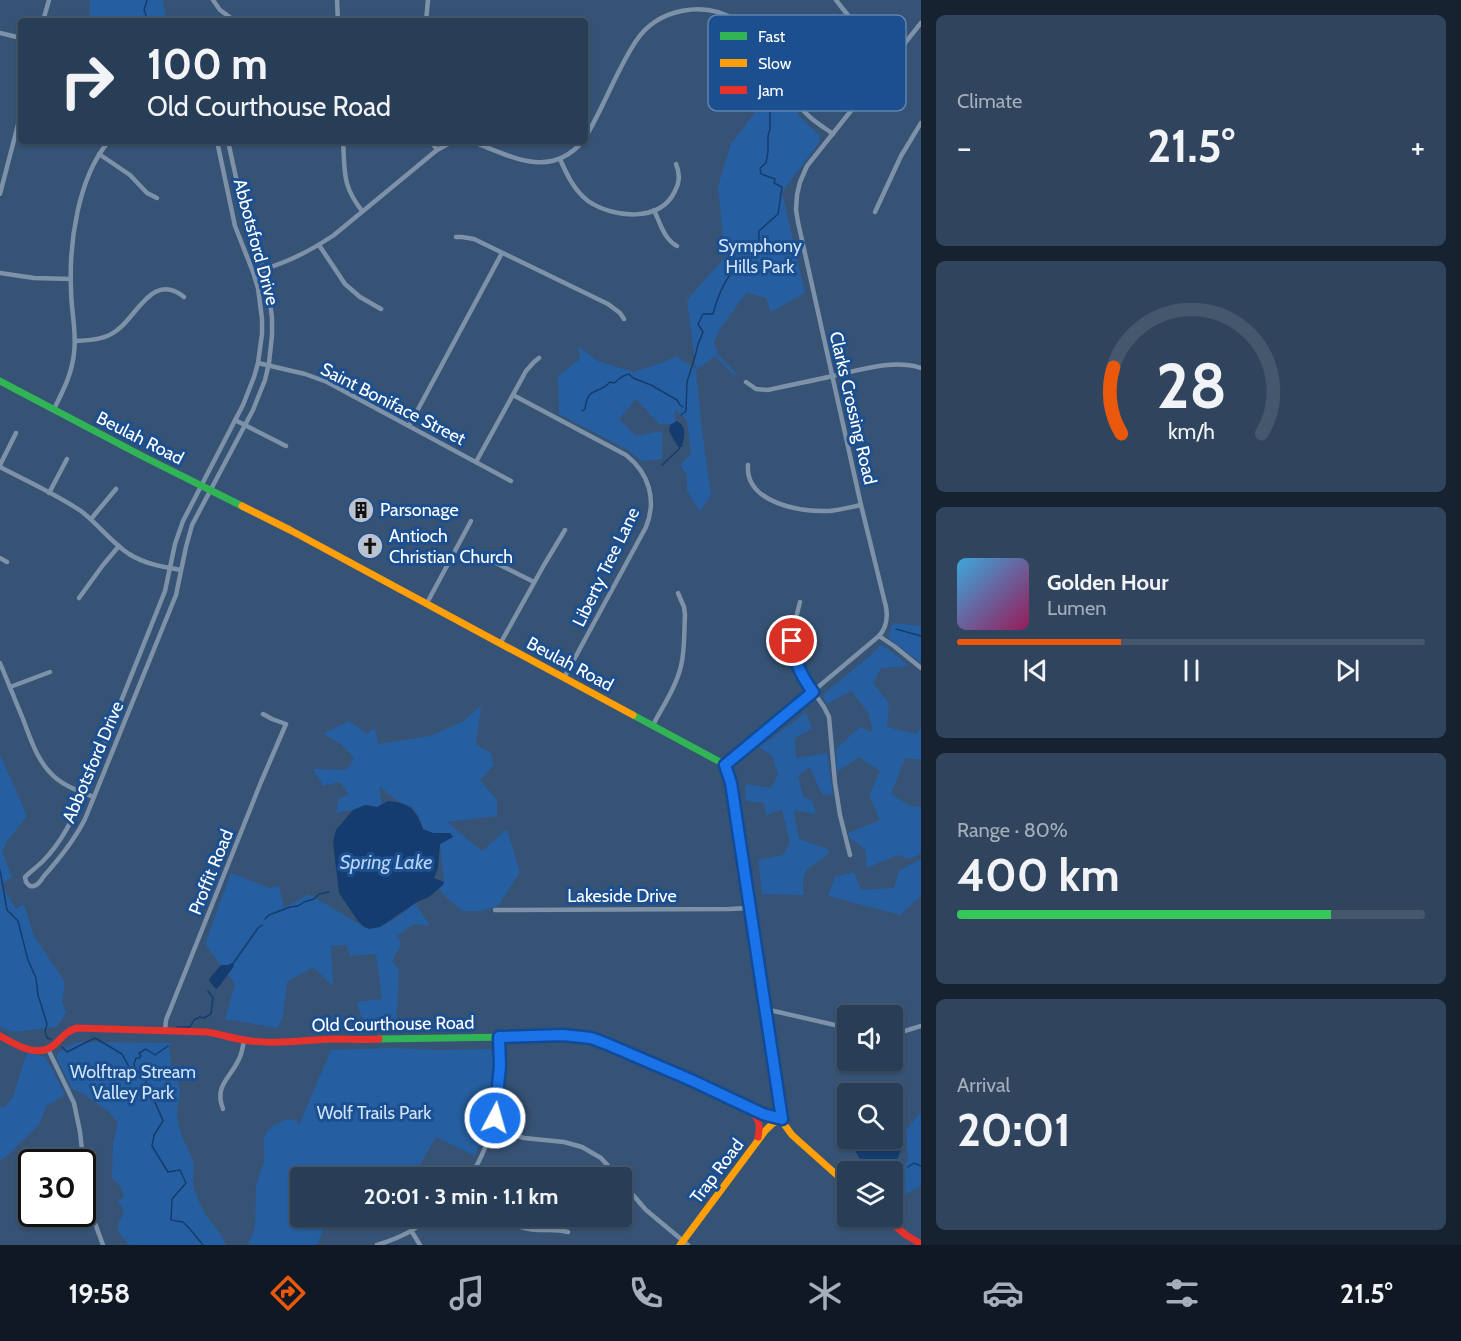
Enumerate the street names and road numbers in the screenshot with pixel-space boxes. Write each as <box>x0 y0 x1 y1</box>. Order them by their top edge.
street label: Abbotsford Drive <box>229 176 283 308</box>
street label: Clarks Crossing Road <box>825 329 881 487</box>
street label: Saint Boniface Street <box>317 358 469 450</box>
street label: Beulah Road <box>93 407 187 469</box>
street label: Liberty Tree Lane <box>568 504 644 630</box>
street label: Beulah Road <box>523 632 617 696</box>
street label: Abbotsford Drive <box>57 698 129 826</box>
street label: Proffit Road <box>184 826 238 918</box>
street label: Lakeside Drive <box>567 885 677 907</box>
street label: Old Courthouse Road <box>311 1012 475 1036</box>
street label: Trap Road <box>686 1134 748 1208</box>

